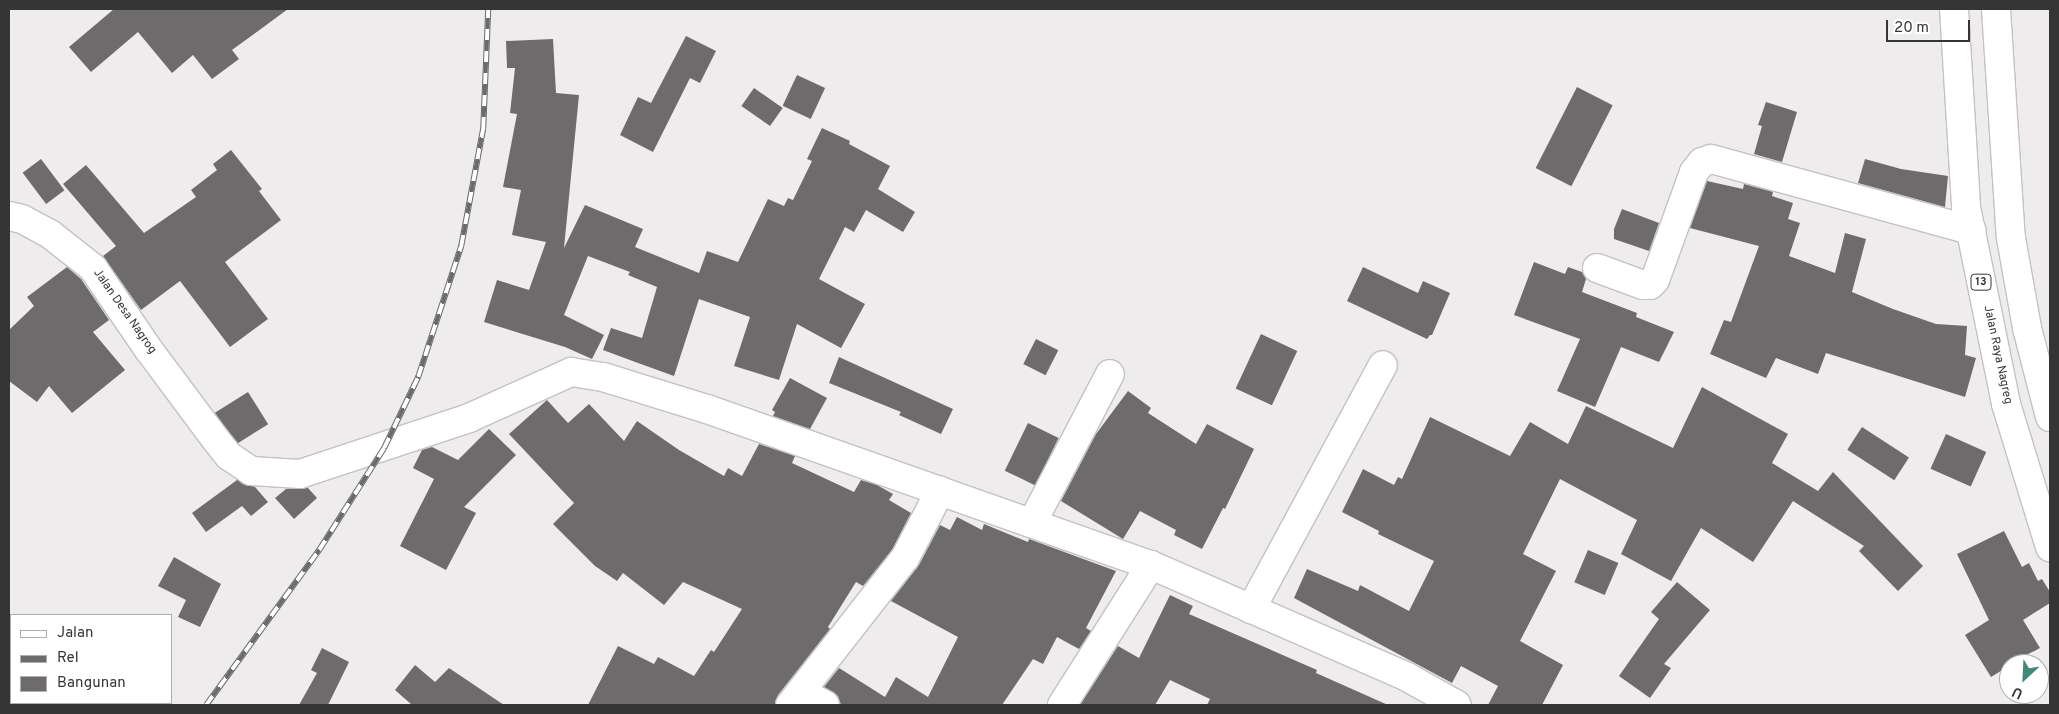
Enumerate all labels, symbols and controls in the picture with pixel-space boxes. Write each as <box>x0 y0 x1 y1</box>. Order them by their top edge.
scale bar <box>1889 10 1973 42</box>
text: 20 m <box>1894 19 1929 38</box>
street label: Jalan Desa Nagrog <box>89 267 159 357</box>
road number: 13 <box>1970 274 1992 290</box>
street label: Jalan Raya Nagreg <box>1979 304 2015 406</box>
legend <box>10 614 172 704</box>
text: Jalan <box>57 624 94 643</box>
text: Rel <box>57 649 79 668</box>
north arrow <box>1999 654 2049 704</box>
text: Bangunan <box>57 674 126 693</box>
text: U <box>2010 682 2026 702</box>

